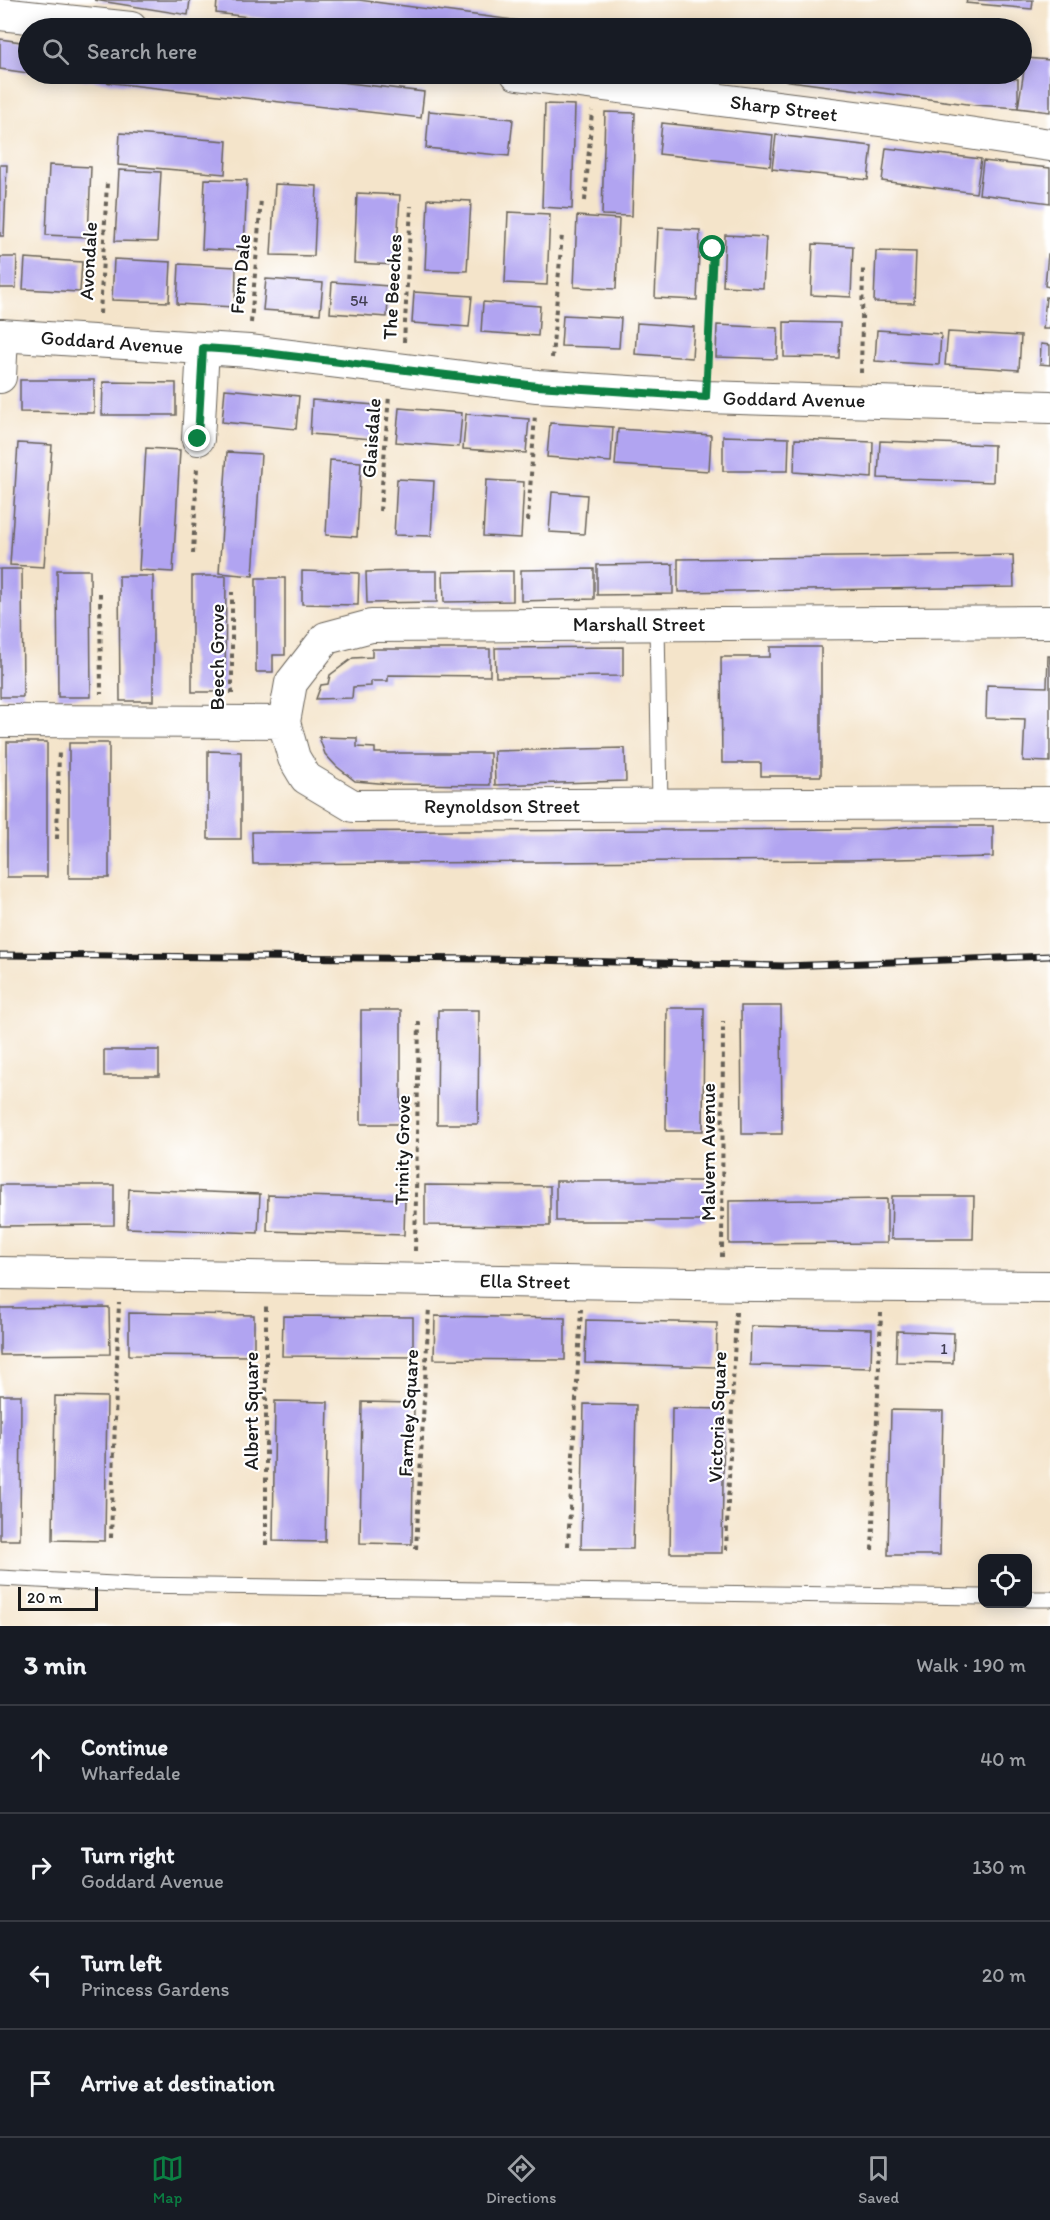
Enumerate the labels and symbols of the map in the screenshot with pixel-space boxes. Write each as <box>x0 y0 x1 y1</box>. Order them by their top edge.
street label: Sharp Street <box>729 90 839 126</box>
street label: Avondale <box>74 221 102 301</box>
street label: Fern Dale <box>225 233 255 315</box>
street label: The Beeches <box>377 233 407 341</box>
route start <box>699 235 725 261</box>
house number: 54 <box>350 291 368 310</box>
street label: Goddard Avenue <box>40 325 184 359</box>
street label: Goddard Avenue <box>722 386 866 412</box>
street label: Glaisdale <box>356 397 386 479</box>
route end <box>184 425 210 451</box>
street label: Beech Grove <box>205 604 229 710</box>
street label: Marshall Street <box>573 612 706 636</box>
street label: Reynoldson Street <box>424 794 580 818</box>
street label: Malvern Avenue <box>696 1083 720 1221</box>
street label: Trinity Grove <box>389 1095 415 1205</box>
street label: Ella Street <box>479 1268 571 1294</box>
house number: 1 <box>940 1339 948 1358</box>
street label: Farnley Square <box>393 1348 423 1478</box>
street label: Victoria Square <box>703 1351 731 1483</box>
street label: Albert Square <box>239 1352 263 1470</box>
scale bar <box>18 1584 98 1612</box>

